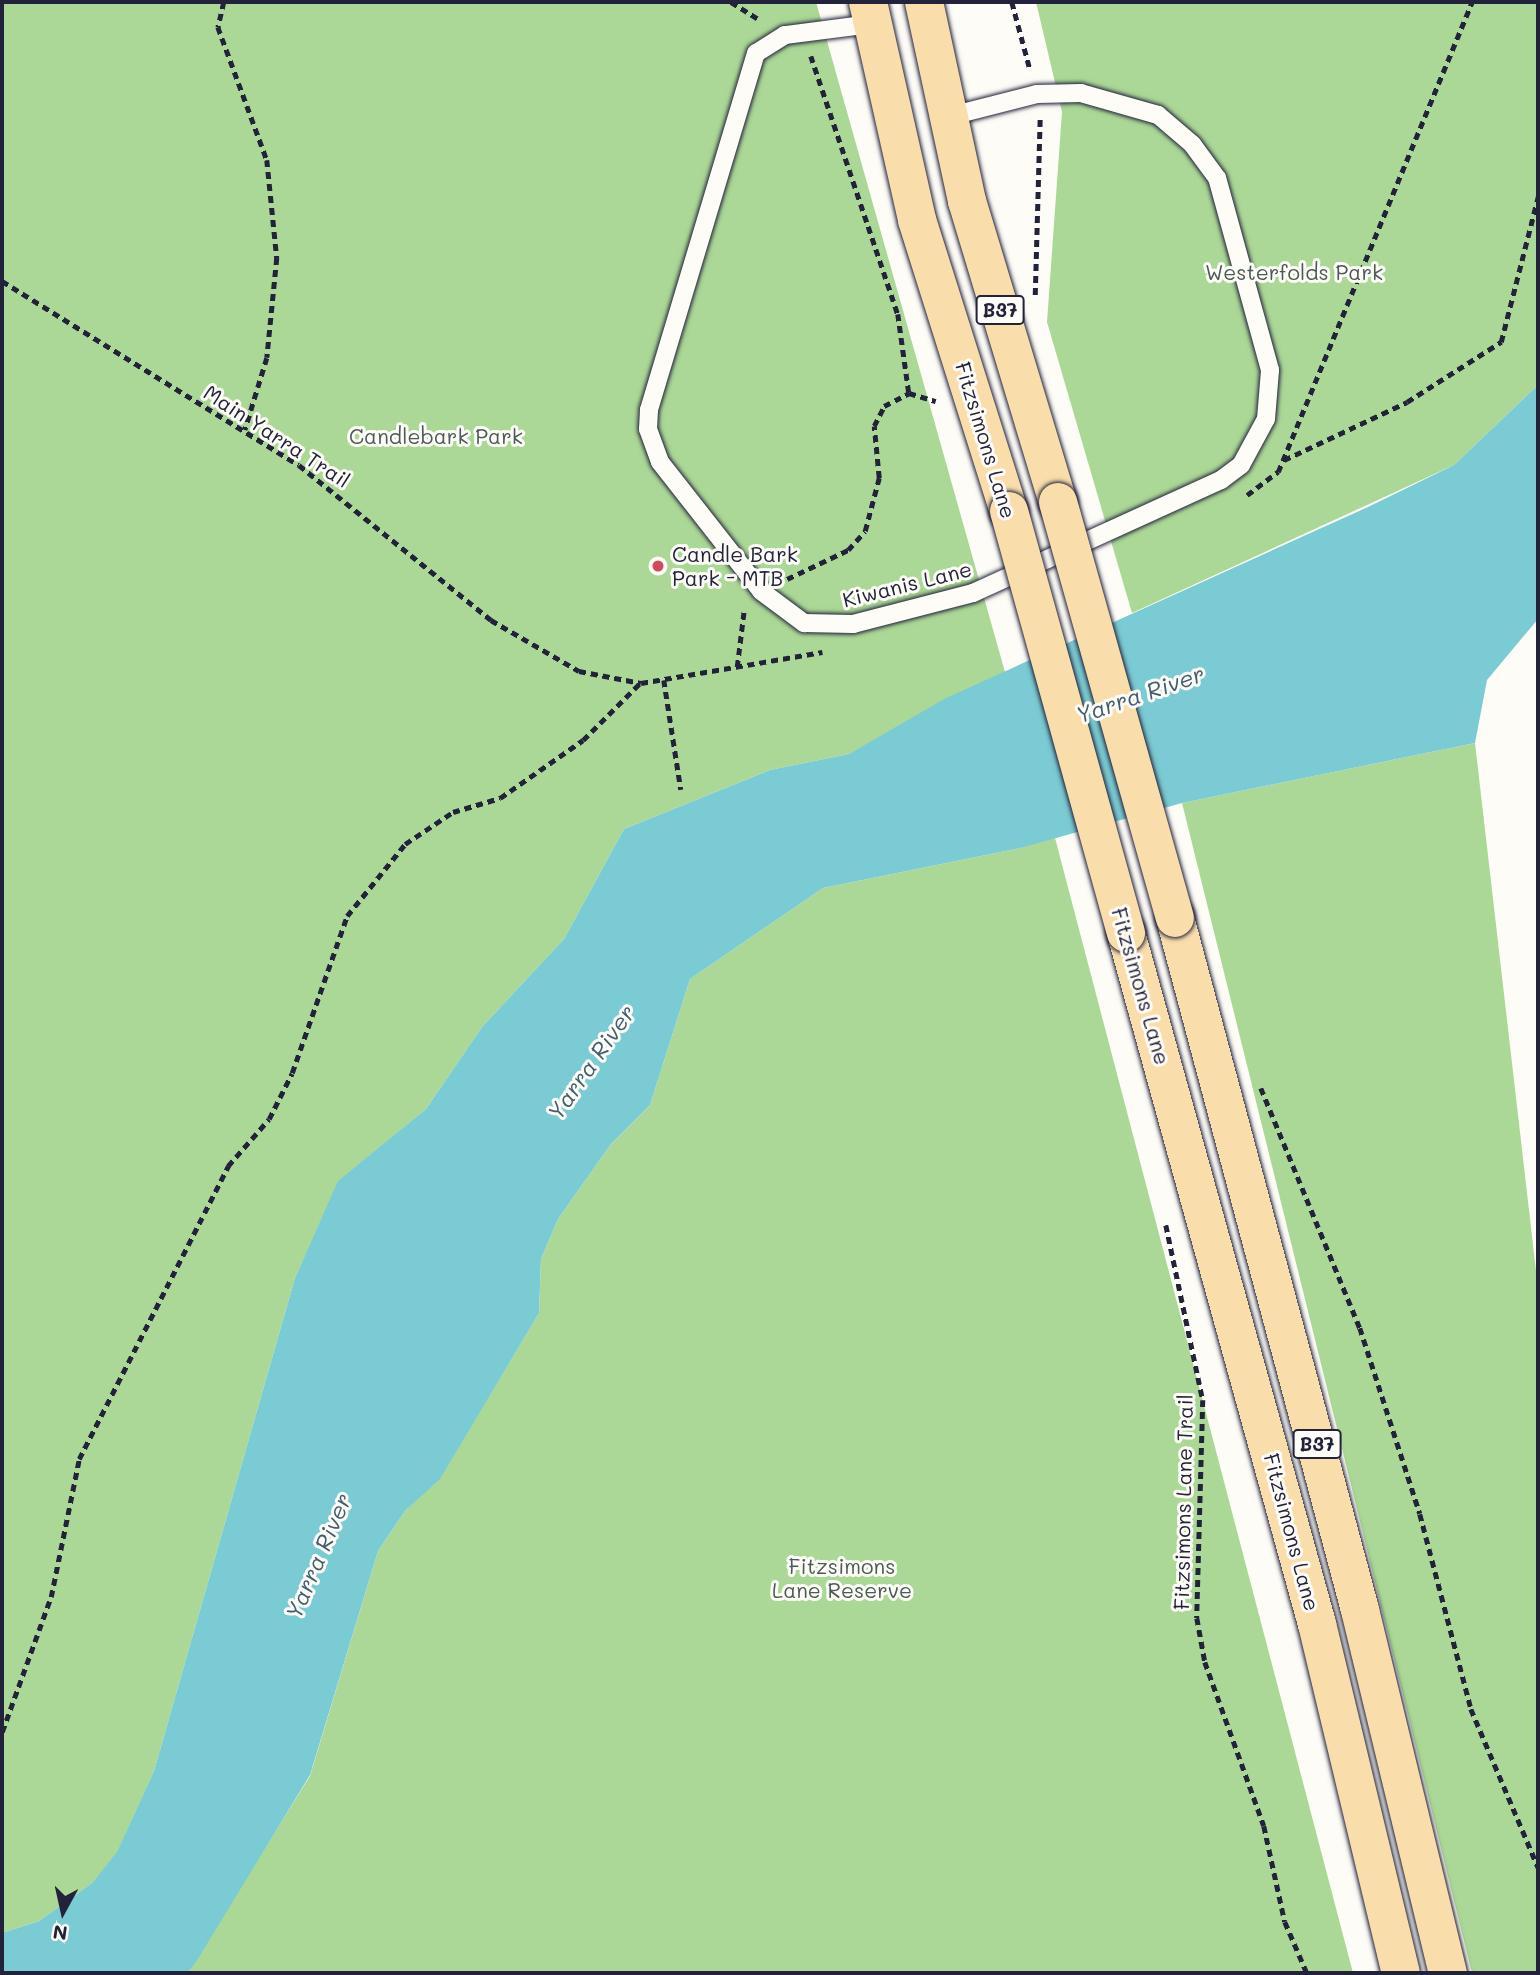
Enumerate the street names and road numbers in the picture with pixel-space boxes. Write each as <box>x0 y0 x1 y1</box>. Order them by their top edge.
road number: B37 <box>976 294 1024 326</box>
street label: Fitzsimons Lane <box>950 359 1022 521</box>
street label: Main Yarra Trail <box>199 379 355 493</box>
street label: Kiwanis Lane <box>840 556 974 612</box>
street label: Fitzsimons Lane <box>1107 905 1175 1067</box>
street label: Fitzsimons Lane Trail <box>1169 1394 1197 1610</box>
road number: B37 <box>1292 1428 1342 1460</box>
street label: Fitzsimons Lane <box>1259 1450 1325 1614</box>

